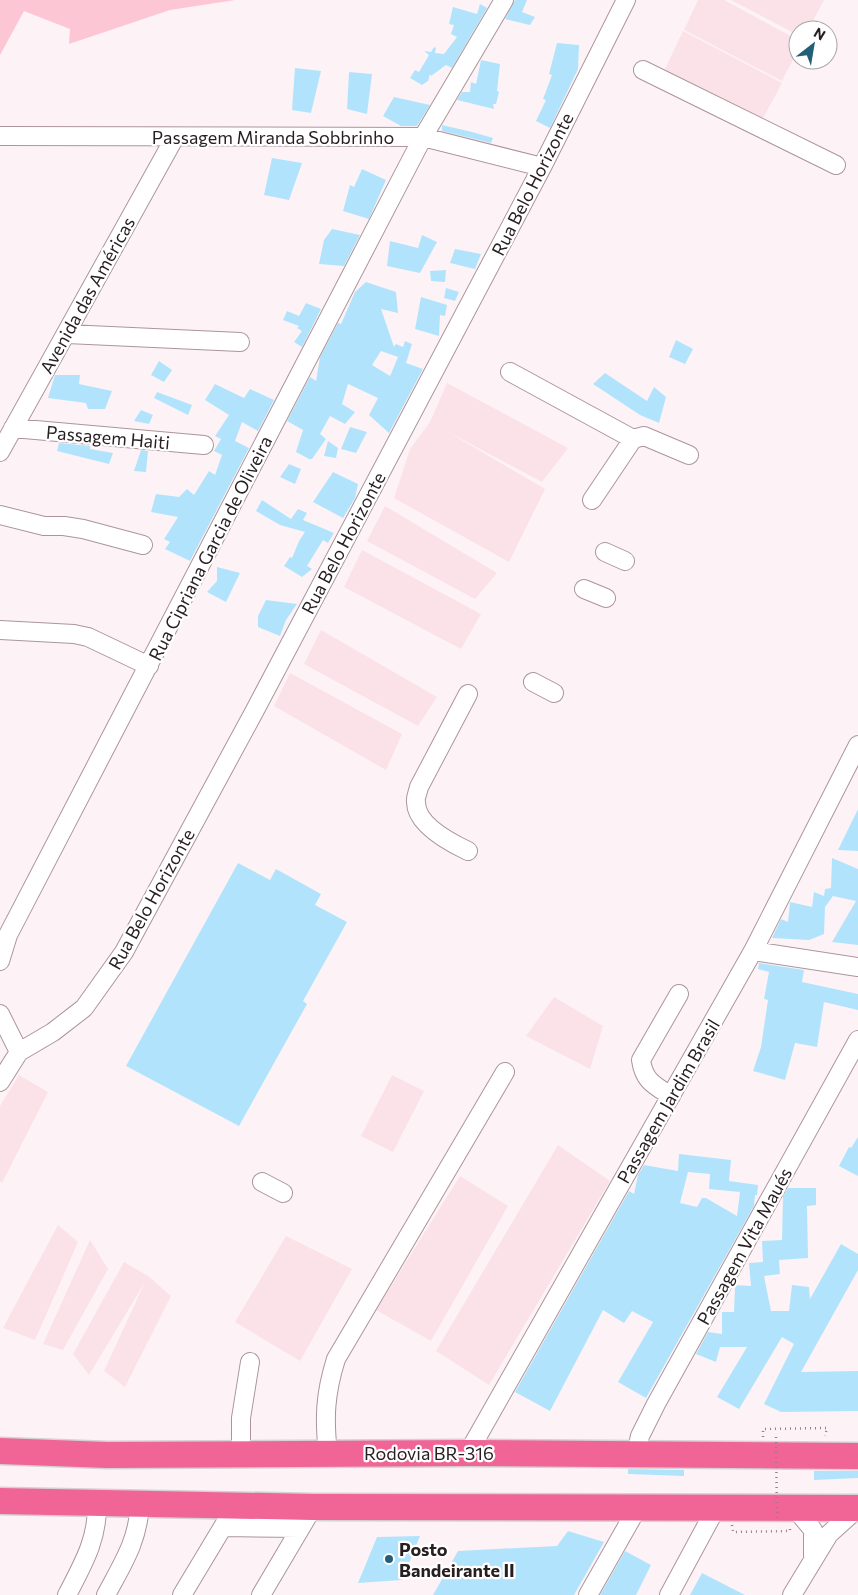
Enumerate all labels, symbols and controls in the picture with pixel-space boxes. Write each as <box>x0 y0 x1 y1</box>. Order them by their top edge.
north arrow <box>788 20 838 70</box>
text: N <box>811 23 829 43</box>
street label: Rua Belo Horizonte <box>486 109 578 259</box>
street label: Passagem Miranda Sobbrinho <box>152 126 394 148</box>
street label: Avenida das Américas <box>35 213 139 377</box>
street label: Passagem Haiti <box>45 421 171 453</box>
street label: Rua Cipriana Garcia de Oliveira <box>144 432 276 664</box>
street label: Rua Belo Horizonte <box>296 468 390 618</box>
street label: Rua Belo Horizonte <box>103 825 199 973</box>
street label: Passagem Jardim Brasil <box>612 1015 724 1187</box>
street label: Passagem Vita Maués <box>692 1164 796 1328</box>
street label: Rodovia BR-316 <box>364 1442 494 1464</box>
place label: Posto Bandeirante II <box>399 1538 515 1581</box>
marker: Posto Bandeirante II <box>383 1553 395 1565</box>

